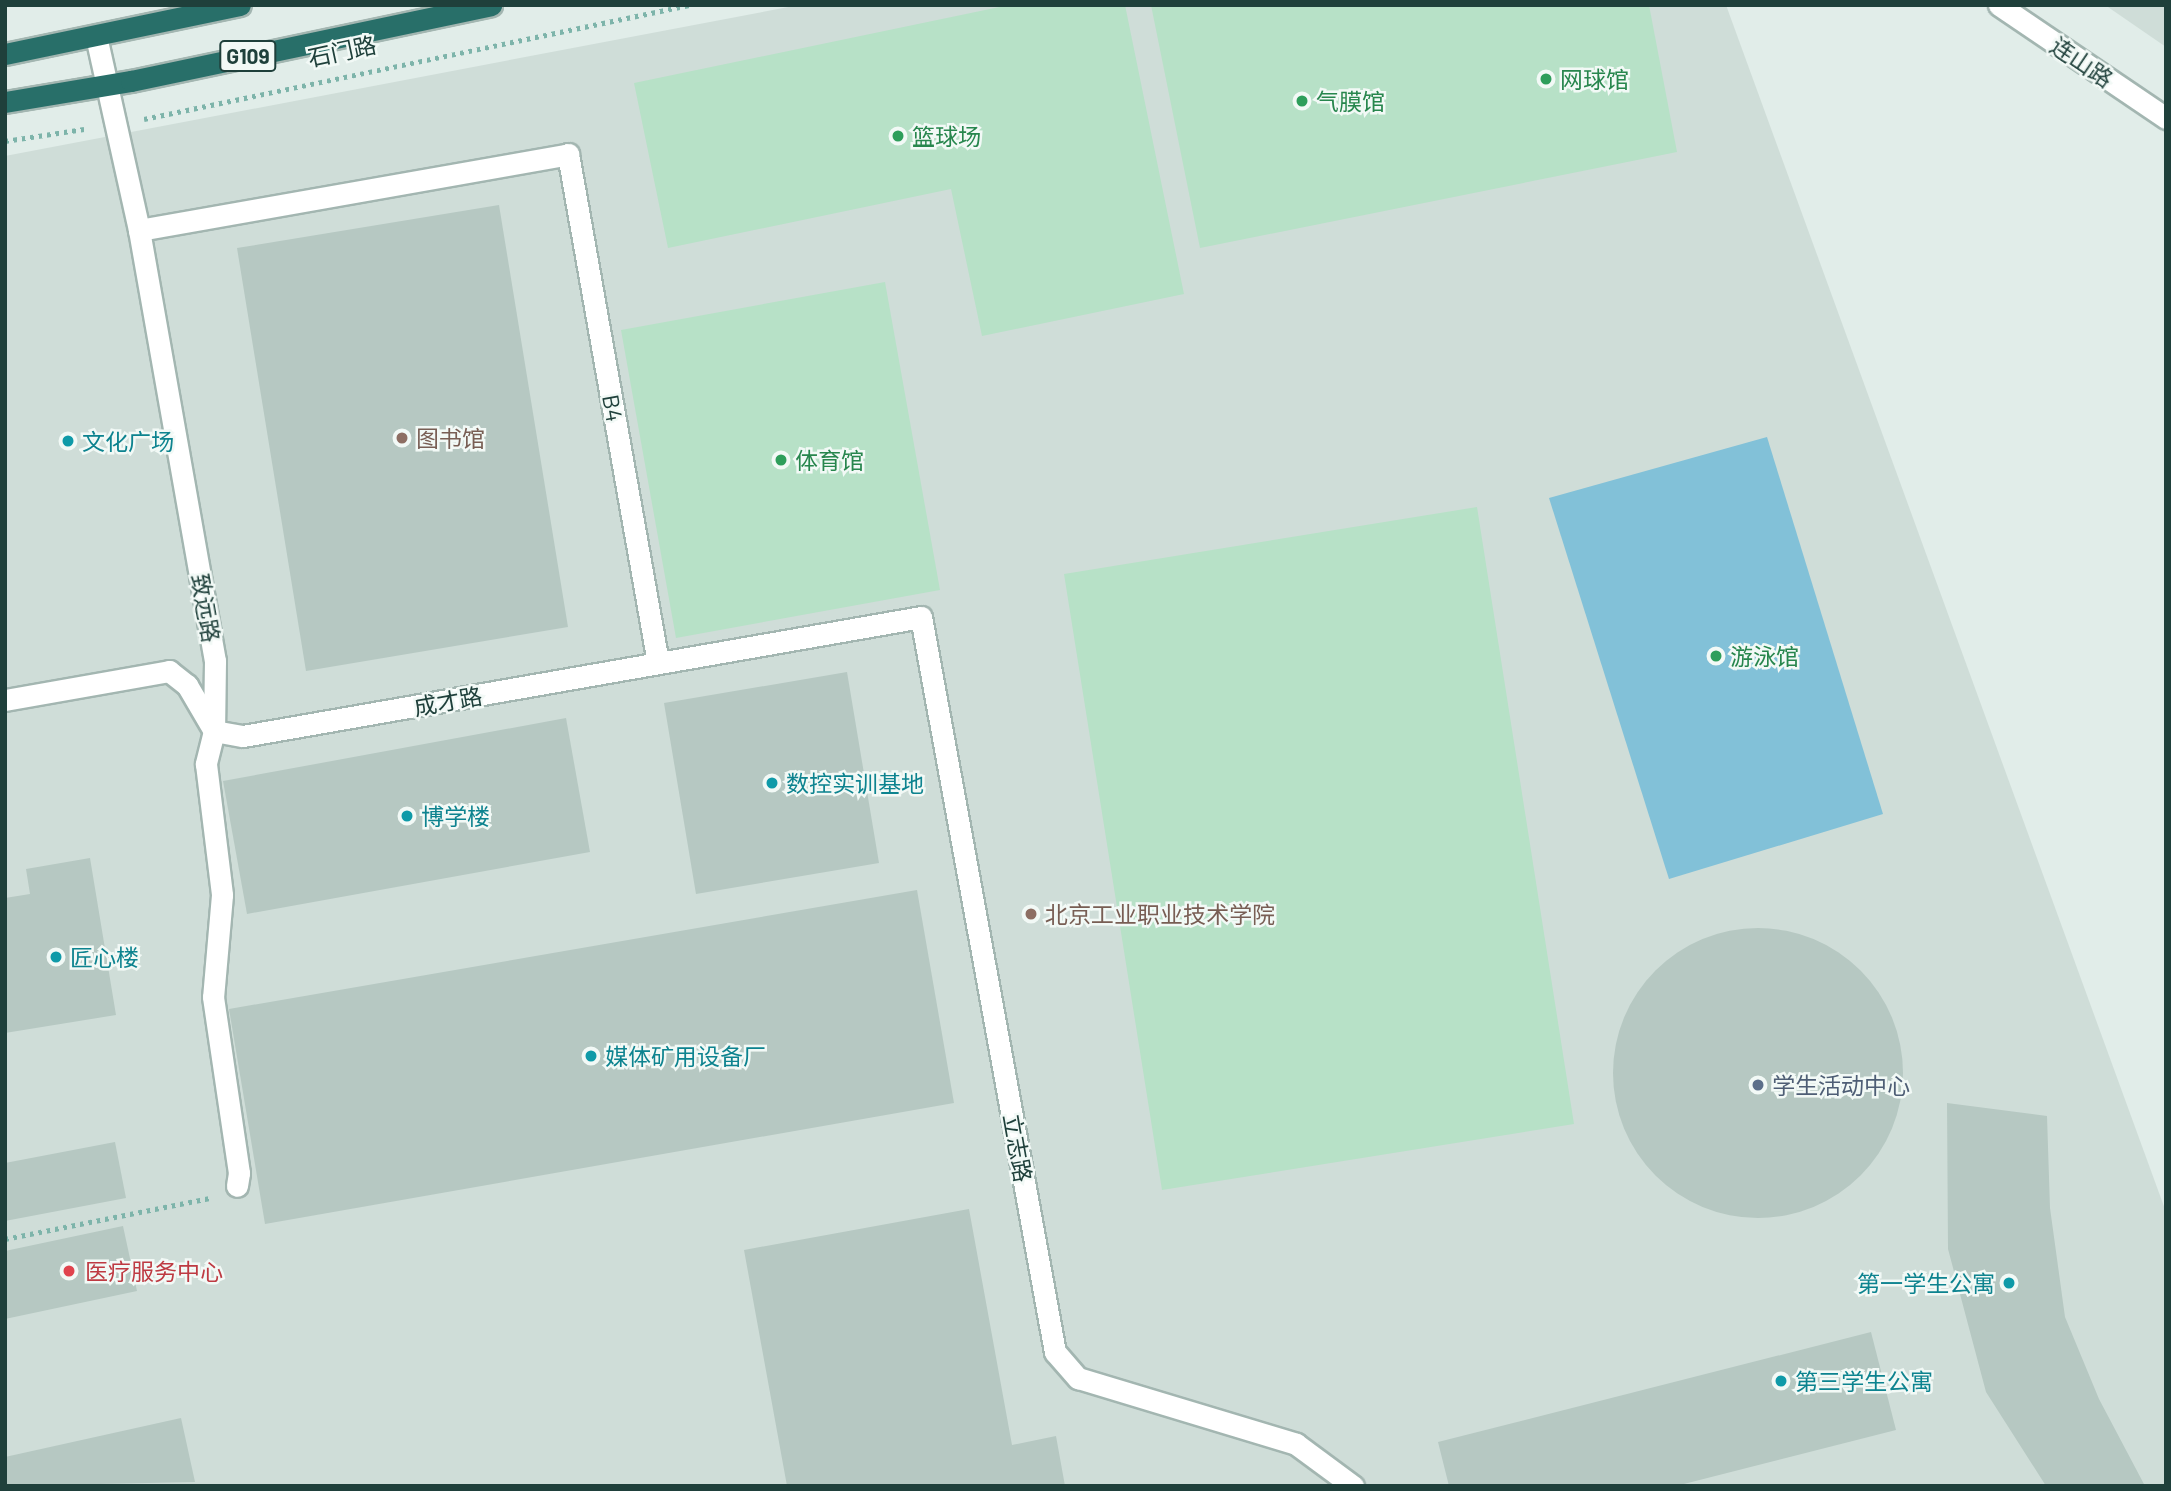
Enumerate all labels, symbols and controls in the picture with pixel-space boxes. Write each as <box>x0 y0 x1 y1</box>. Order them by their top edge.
street label: 石门路 <box>305 30 379 72</box>
street label: 连山路 <box>2046 31 2118 93</box>
road number: G109 <box>218 38 278 74</box>
place label: 网球馆 <box>1560 65 1629 93</box>
marker: 网球馆 <box>1538 71 1554 87</box>
place label: 气膜馆 <box>1316 87 1385 115</box>
marker: 气膜馆 <box>1294 93 1310 109</box>
place label: 篮球场 <box>912 122 981 150</box>
marker: 篮球场 <box>890 128 906 144</box>
street label: B4 <box>597 392 629 424</box>
place label: 图书馆 <box>416 424 485 452</box>
place label: 文化广场 <box>82 427 174 455</box>
marker: 图书馆 <box>394 430 410 446</box>
marker: 文化广场 <box>60 433 76 449</box>
place label: 体育馆 <box>795 446 864 474</box>
marker: 体育馆 <box>773 452 789 468</box>
street label: 致远路 <box>186 572 226 644</box>
place label: 游泳馆 <box>1730 642 1799 670</box>
marker: 游泳馆 <box>1708 648 1724 664</box>
street label: 成才路 <box>412 681 484 721</box>
place label: 数控实训基地 <box>786 769 924 797</box>
marker: 数控实训基地 <box>764 775 780 791</box>
place label: 博学楼 <box>421 802 490 830</box>
marker: 博学楼 <box>399 808 415 824</box>
place label: 北京工业职业技术学院 <box>1045 900 1275 928</box>
marker: 北京工业职业技术学院 <box>1023 906 1039 922</box>
place label: 匠心楼 <box>70 943 139 971</box>
marker: 匠心楼 <box>48 949 64 965</box>
place label: 媒体矿用设备厂 <box>605 1042 766 1070</box>
marker: 媒体矿用设备厂 <box>583 1048 599 1064</box>
place label: 学生活动中心 <box>1772 1071 1910 1099</box>
marker: 学生活动中心 <box>1750 1077 1766 1093</box>
street label: 立志路 <box>998 1112 1038 1184</box>
place label: 医疗服务中心 <box>85 1257 223 1285</box>
marker: 医疗服务中心 <box>59 1261 79 1281</box>
place label: 第一学生公寓 <box>1857 1269 1995 1297</box>
marker: 第一学生公寓 <box>2001 1275 2017 1291</box>
place label: 第三学生公寓 <box>1795 1367 1933 1395</box>
marker: 第三学生公寓 <box>1773 1373 1789 1389</box>

